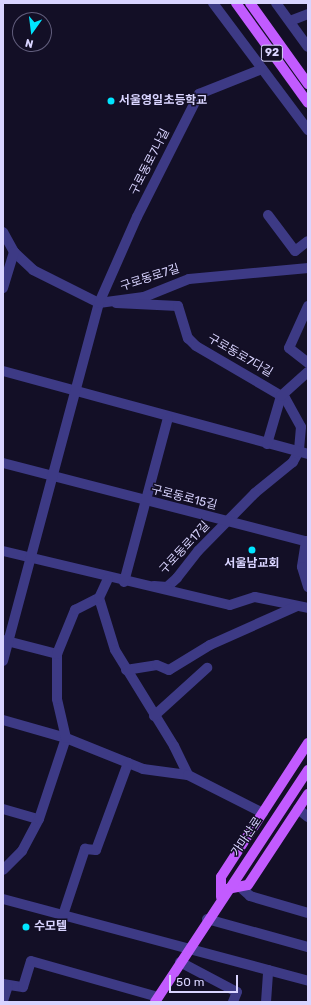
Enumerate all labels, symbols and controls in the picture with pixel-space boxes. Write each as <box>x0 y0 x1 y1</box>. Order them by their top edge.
north arrow <box>12 12 52 52</box>
text: N <box>24 36 35 50</box>
road number: 92 <box>260 44 284 62</box>
place label: 서울영일초등학교 <box>119 94 207 108</box>
marker: 서울영일초등학교 <box>106 96 116 106</box>
street label: 구로동로7나길 <box>127 126 173 198</box>
street label: 구로동로7길 <box>119 262 181 294</box>
street label: 구로동로7다길 <box>205 332 275 380</box>
street label: 구로동로15길 <box>150 483 218 513</box>
street label: 구로동로17길 <box>157 519 213 577</box>
marker: 서울남교회 <box>247 545 257 555</box>
place label: 서울남교회 <box>224 557 280 571</box>
street label: 가마산로 <box>229 815 265 859</box>
place label: 수모텔 <box>34 920 67 934</box>
marker: 수모텔 <box>21 922 31 932</box>
scale bar <box>171 967 240 993</box>
text: 50 m <box>176 975 204 989</box>

